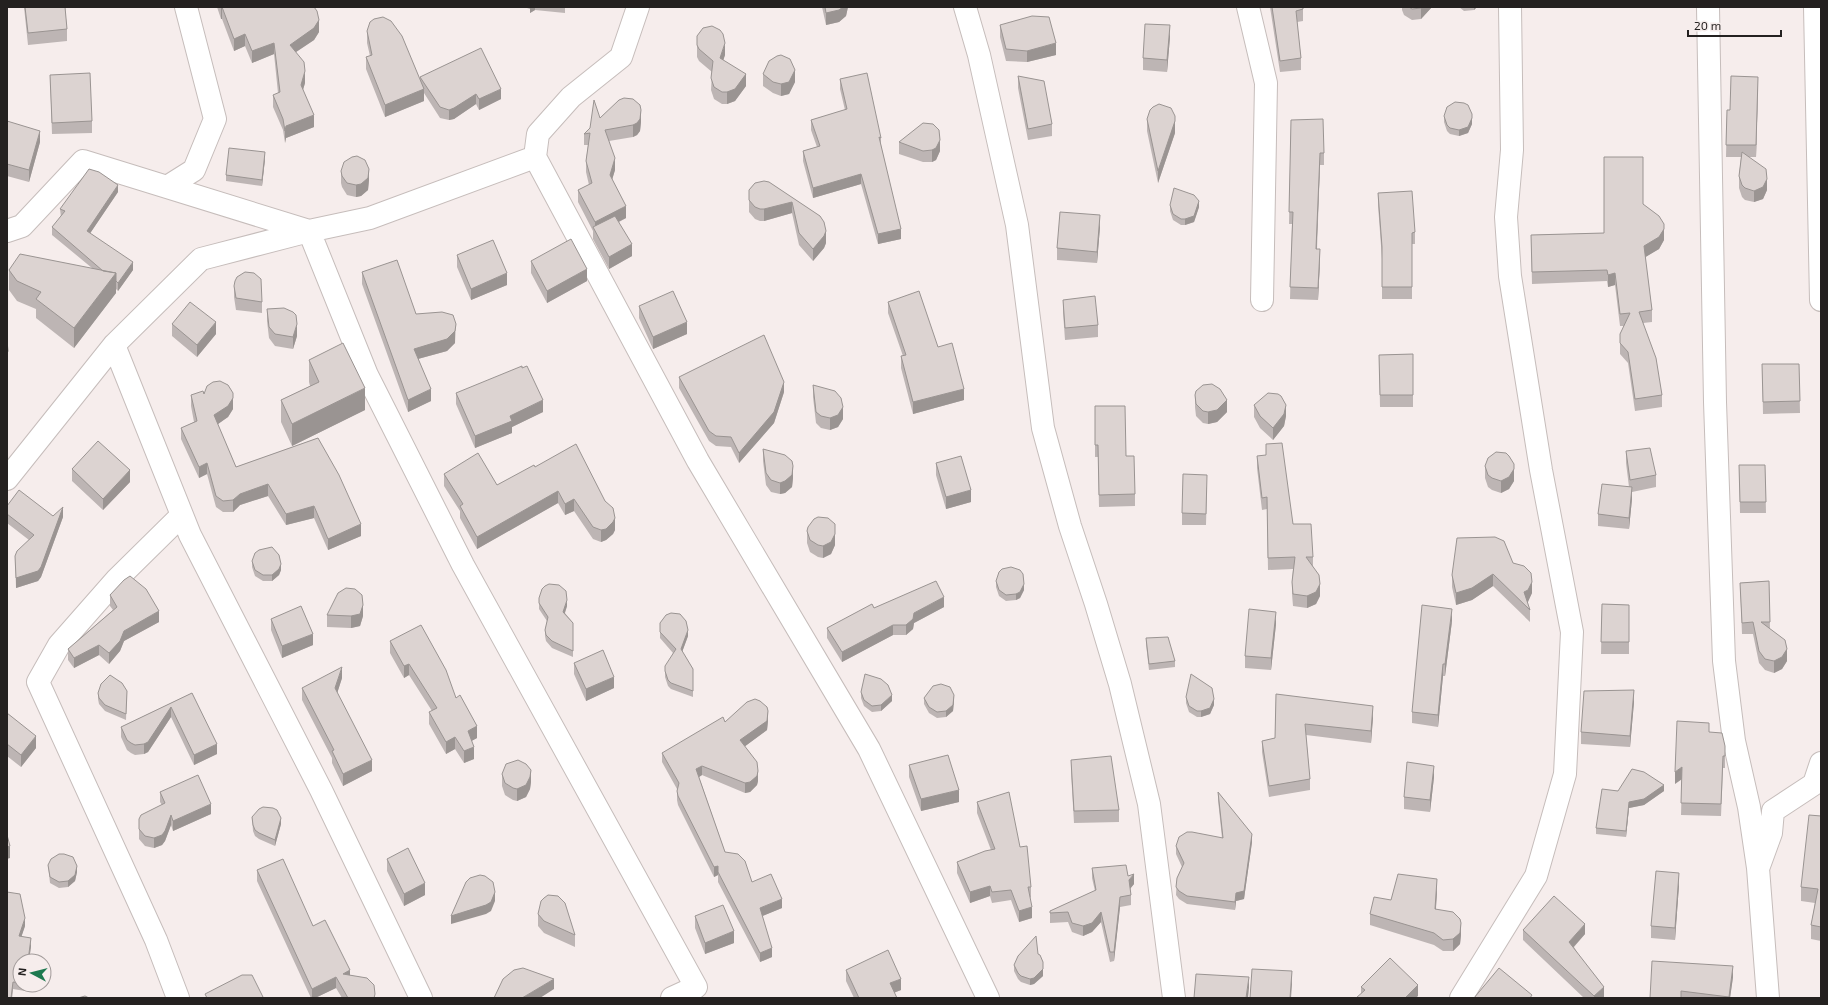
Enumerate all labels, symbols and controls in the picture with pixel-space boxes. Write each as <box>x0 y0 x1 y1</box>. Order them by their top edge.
scale bar <box>1688 12 1781 38</box>
text: 20 m <box>1694 18 1721 32</box>
north arrow <box>12 953 52 993</box>
text: N <box>15 967 29 976</box>

